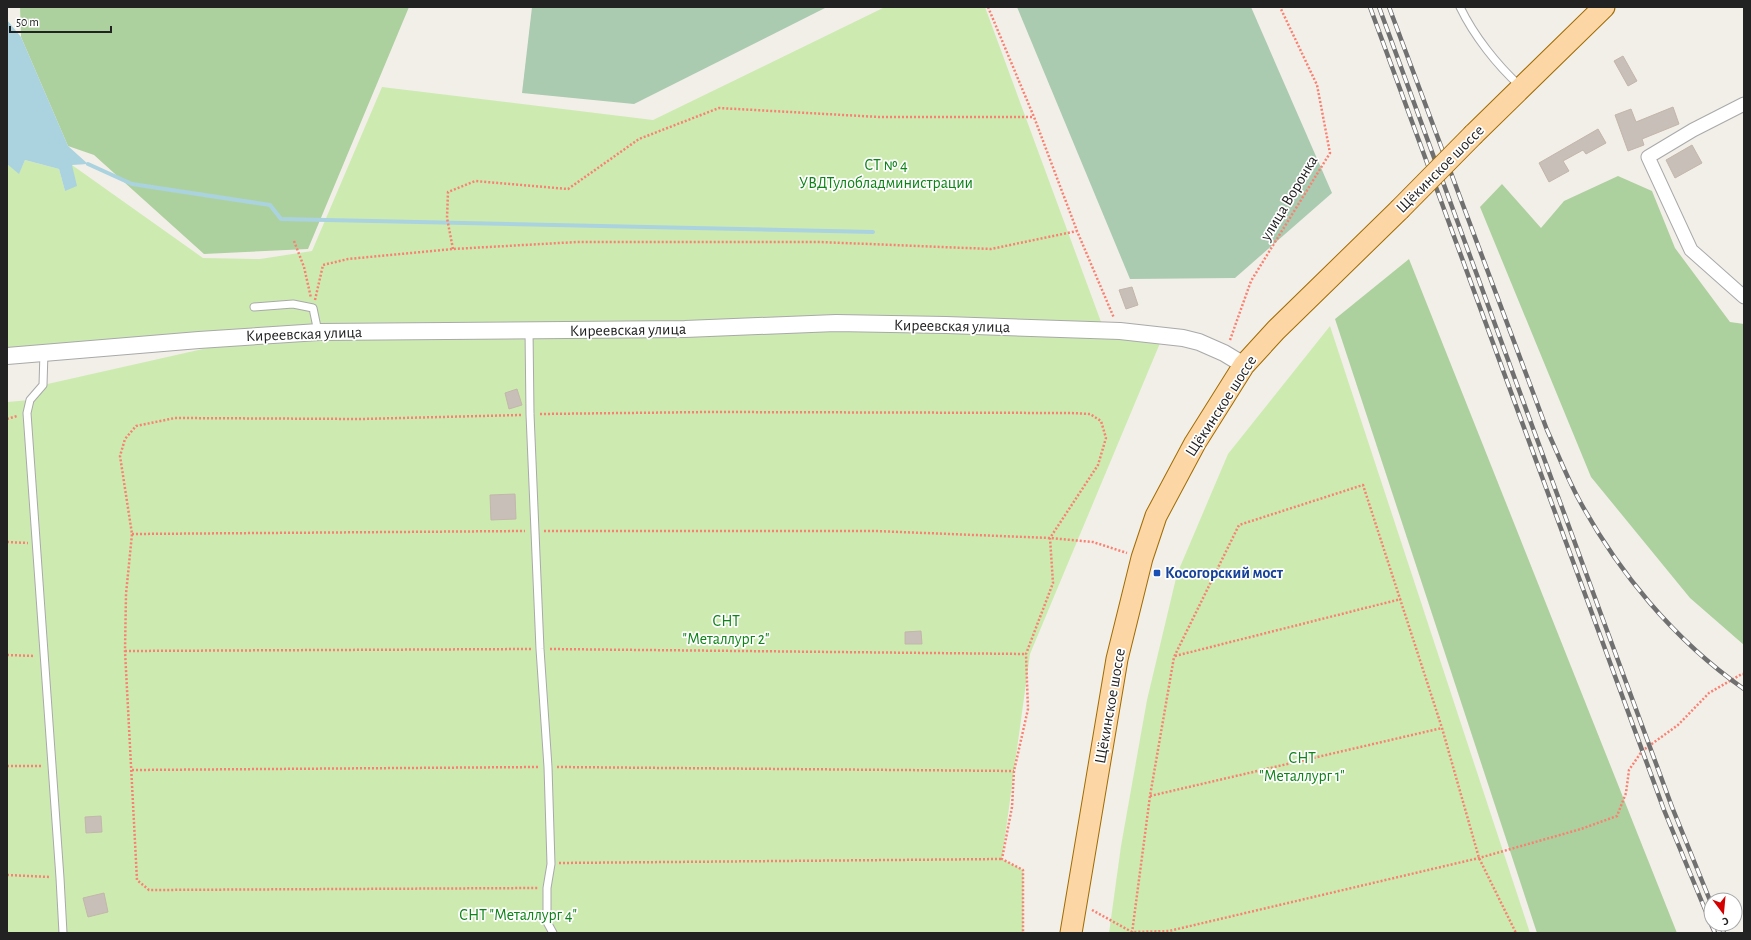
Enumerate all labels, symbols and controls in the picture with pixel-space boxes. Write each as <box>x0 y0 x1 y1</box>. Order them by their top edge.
scale bar <box>10 8 111 34</box>
text: 50 m <box>16 16 39 28</box>
street label: Щёкинское шоссе <box>1393 122 1487 216</box>
street label: улица Воронка <box>1257 153 1321 245</box>
park label: СТ № 4 УВДТулобладминистрации <box>799 157 973 192</box>
street label: Киреевская улица <box>894 317 1010 336</box>
street label: Киреевская улица <box>570 321 686 340</box>
street label: Киреевская улица <box>245 324 363 345</box>
street label: Щёкинское шоссе <box>1182 353 1260 459</box>
place label: Косогорский мост <box>1165 565 1284 581</box>
marker: Косогорский мост <box>1152 568 1162 578</box>
park label: СНТ "Металлург 2" <box>682 613 770 648</box>
street label: Щёкинское шоссе <box>1092 647 1128 765</box>
park label: СНТ "Металлург 1" <box>1259 750 1345 785</box>
north arrow <box>1703 892 1743 932</box>
park label: СНТ "Металлург 4" <box>459 907 577 924</box>
text: С <box>1721 915 1730 927</box>

